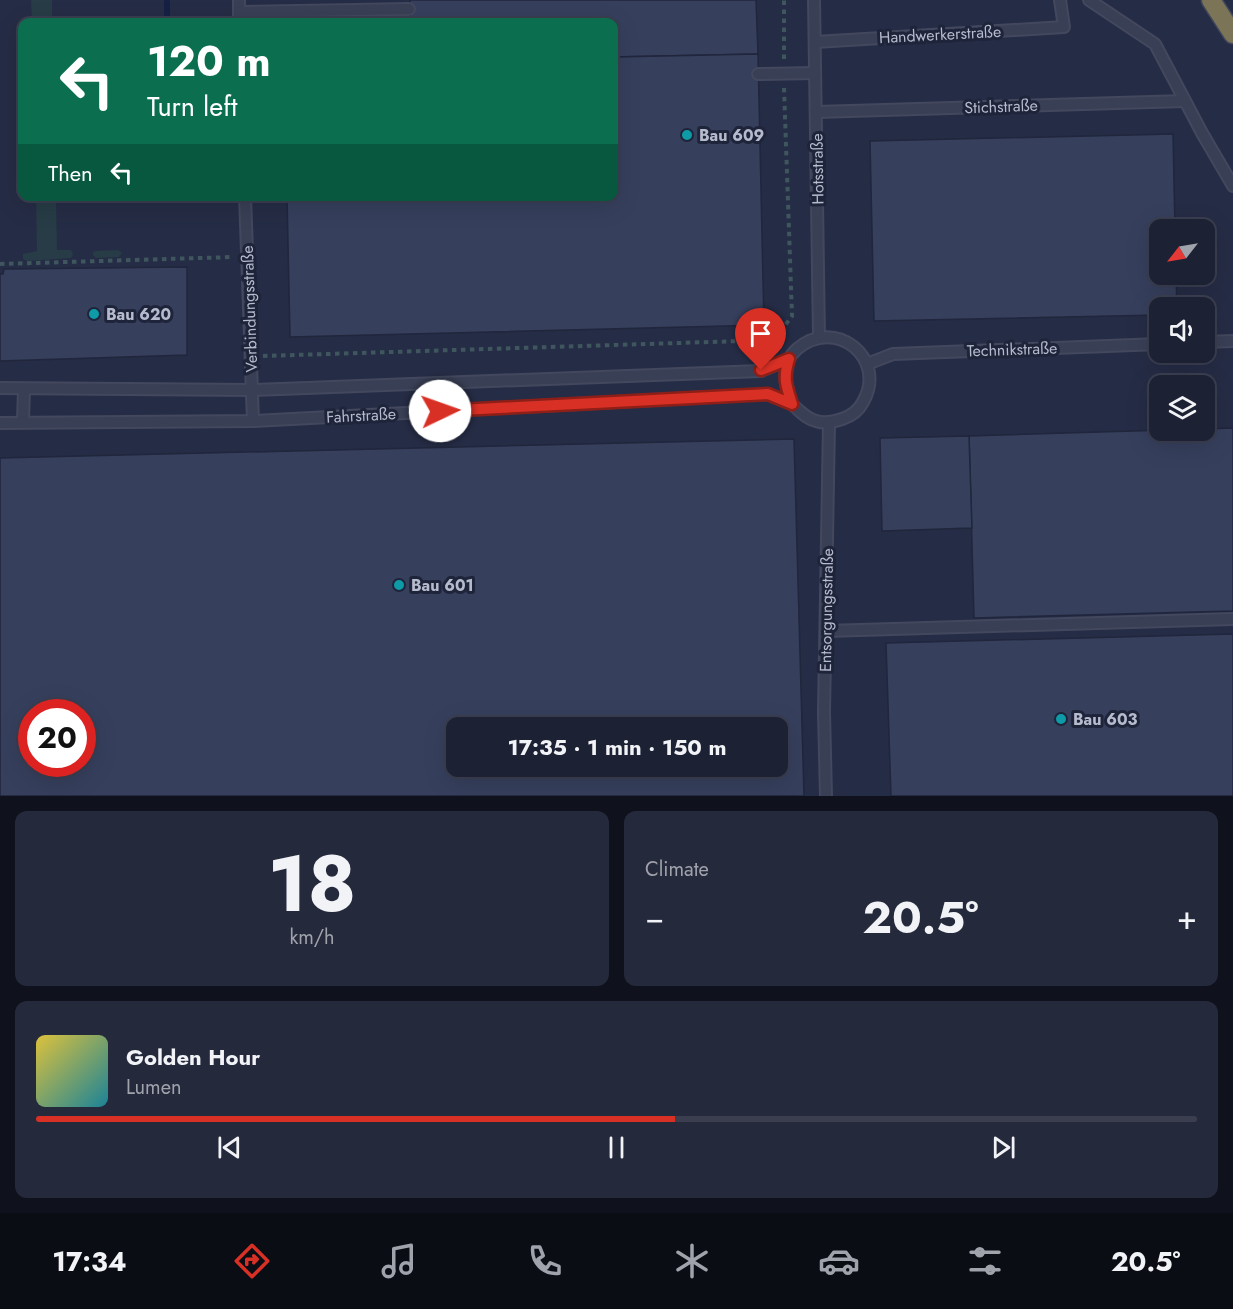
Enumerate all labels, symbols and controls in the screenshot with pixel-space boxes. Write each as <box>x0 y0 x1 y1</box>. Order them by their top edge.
street label: Handwerkerstraße <box>878 20 1002 49</box>
text: 120 m <box>147 31 271 92</box>
icon: left <box>48 42 126 120</box>
text: Turn left <box>147 87 237 126</box>
street label: Stichstraße <box>964 94 1038 119</box>
place label: Bau 609 <box>699 124 764 147</box>
marker: Bau 609 <box>680 128 694 142</box>
street label: Hotsstraße <box>805 133 830 205</box>
icon: left <box>105 156 138 189</box>
text: Then <box>48 157 93 189</box>
north arrow <box>1149 219 1215 285</box>
map controls <box>1149 219 1215 441</box>
street label: Verbindungsstraße <box>236 245 263 373</box>
button: sound <box>1149 297 1215 363</box>
place label: Bau 620 <box>106 303 171 326</box>
marker: Bau 620 <box>87 307 101 321</box>
pin <box>735 308 786 370</box>
icon: arrive <box>744 317 777 350</box>
street label: Technikstraße <box>966 336 1058 363</box>
button: layers <box>1149 375 1215 441</box>
position arrow <box>408 379 472 443</box>
street label: Fahrstraße <box>326 402 397 429</box>
street label: Entsorgungsstraße <box>814 548 839 672</box>
place label: Bau 601 <box>411 574 474 597</box>
marker: Bau 601 <box>392 578 406 592</box>
speed limit sign: 20 <box>18 699 96 777</box>
place label: Bau 603 <box>1073 708 1138 731</box>
marker: Bau 603 <box>1054 712 1068 726</box>
text: 17:35 · 1 min · 150 m <box>507 731 727 763</box>
text: 18 <box>268 828 356 940</box>
text: Climate <box>645 855 709 884</box>
text: 20.5° <box>862 885 979 950</box>
text: − <box>645 894 664 941</box>
text: + <box>1177 894 1197 941</box>
text: km/h <box>289 923 335 952</box>
text: Golden Hour <box>126 1041 260 1073</box>
text: Lumen <box>126 1073 182 1102</box>
icon: previous <box>213 1131 246 1164</box>
icon: pause <box>600 1131 633 1164</box>
icon: next <box>987 1131 1020 1164</box>
icon: directions <box>231 1240 273 1282</box>
icon: music <box>378 1240 420 1282</box>
icon: phone <box>524 1240 566 1282</box>
icon: climate <box>671 1240 713 1282</box>
icon: car <box>818 1240 860 1282</box>
icon: filters <box>964 1240 1006 1282</box>
text: 17:34 <box>52 1242 127 1281</box>
text: 20.5° <box>1111 1242 1181 1281</box>

